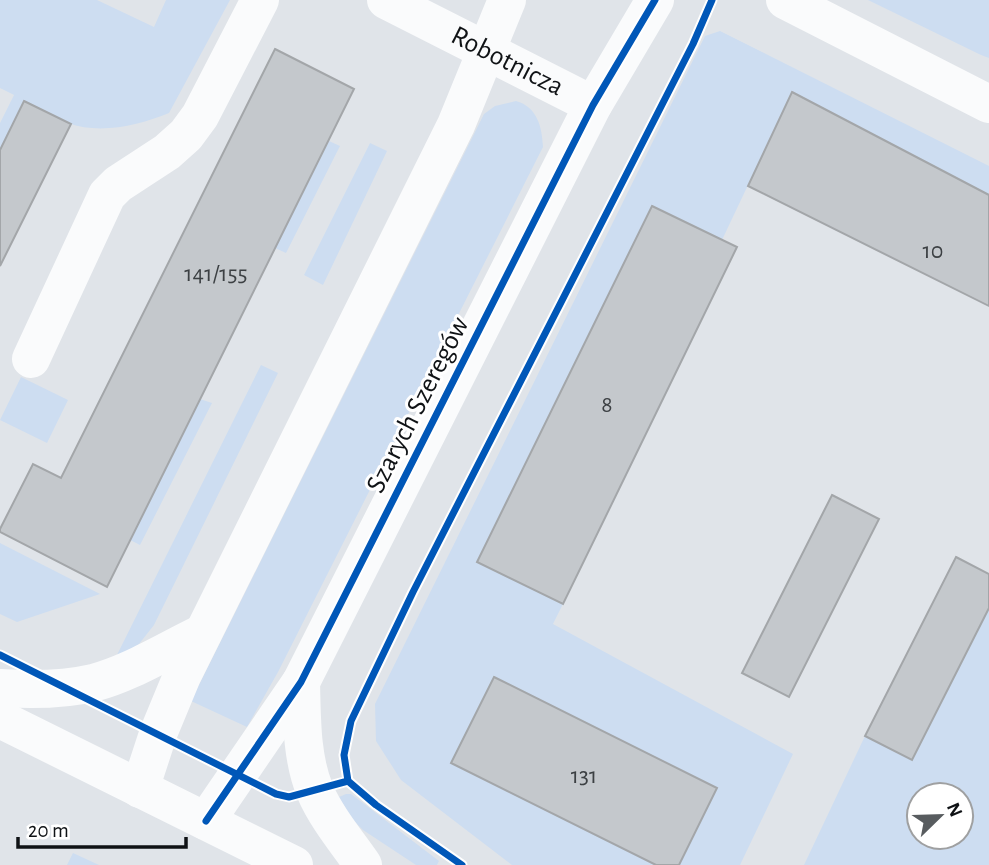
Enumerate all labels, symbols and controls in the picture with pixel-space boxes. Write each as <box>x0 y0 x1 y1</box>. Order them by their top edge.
street label: Robotnicza <box>447 21 568 102</box>
house number: 10 <box>923 239 943 263</box>
house number: 141/155 <box>184 262 248 286</box>
street label: Szarych Szeregów <box>362 313 474 497</box>
house number: 8 <box>601 393 613 417</box>
house number: 131 <box>571 764 597 788</box>
north arrow <box>905 781 975 851</box>
text: N <box>943 800 966 820</box>
scale bar <box>18 806 186 850</box>
text: 20 m <box>28 820 69 841</box>

